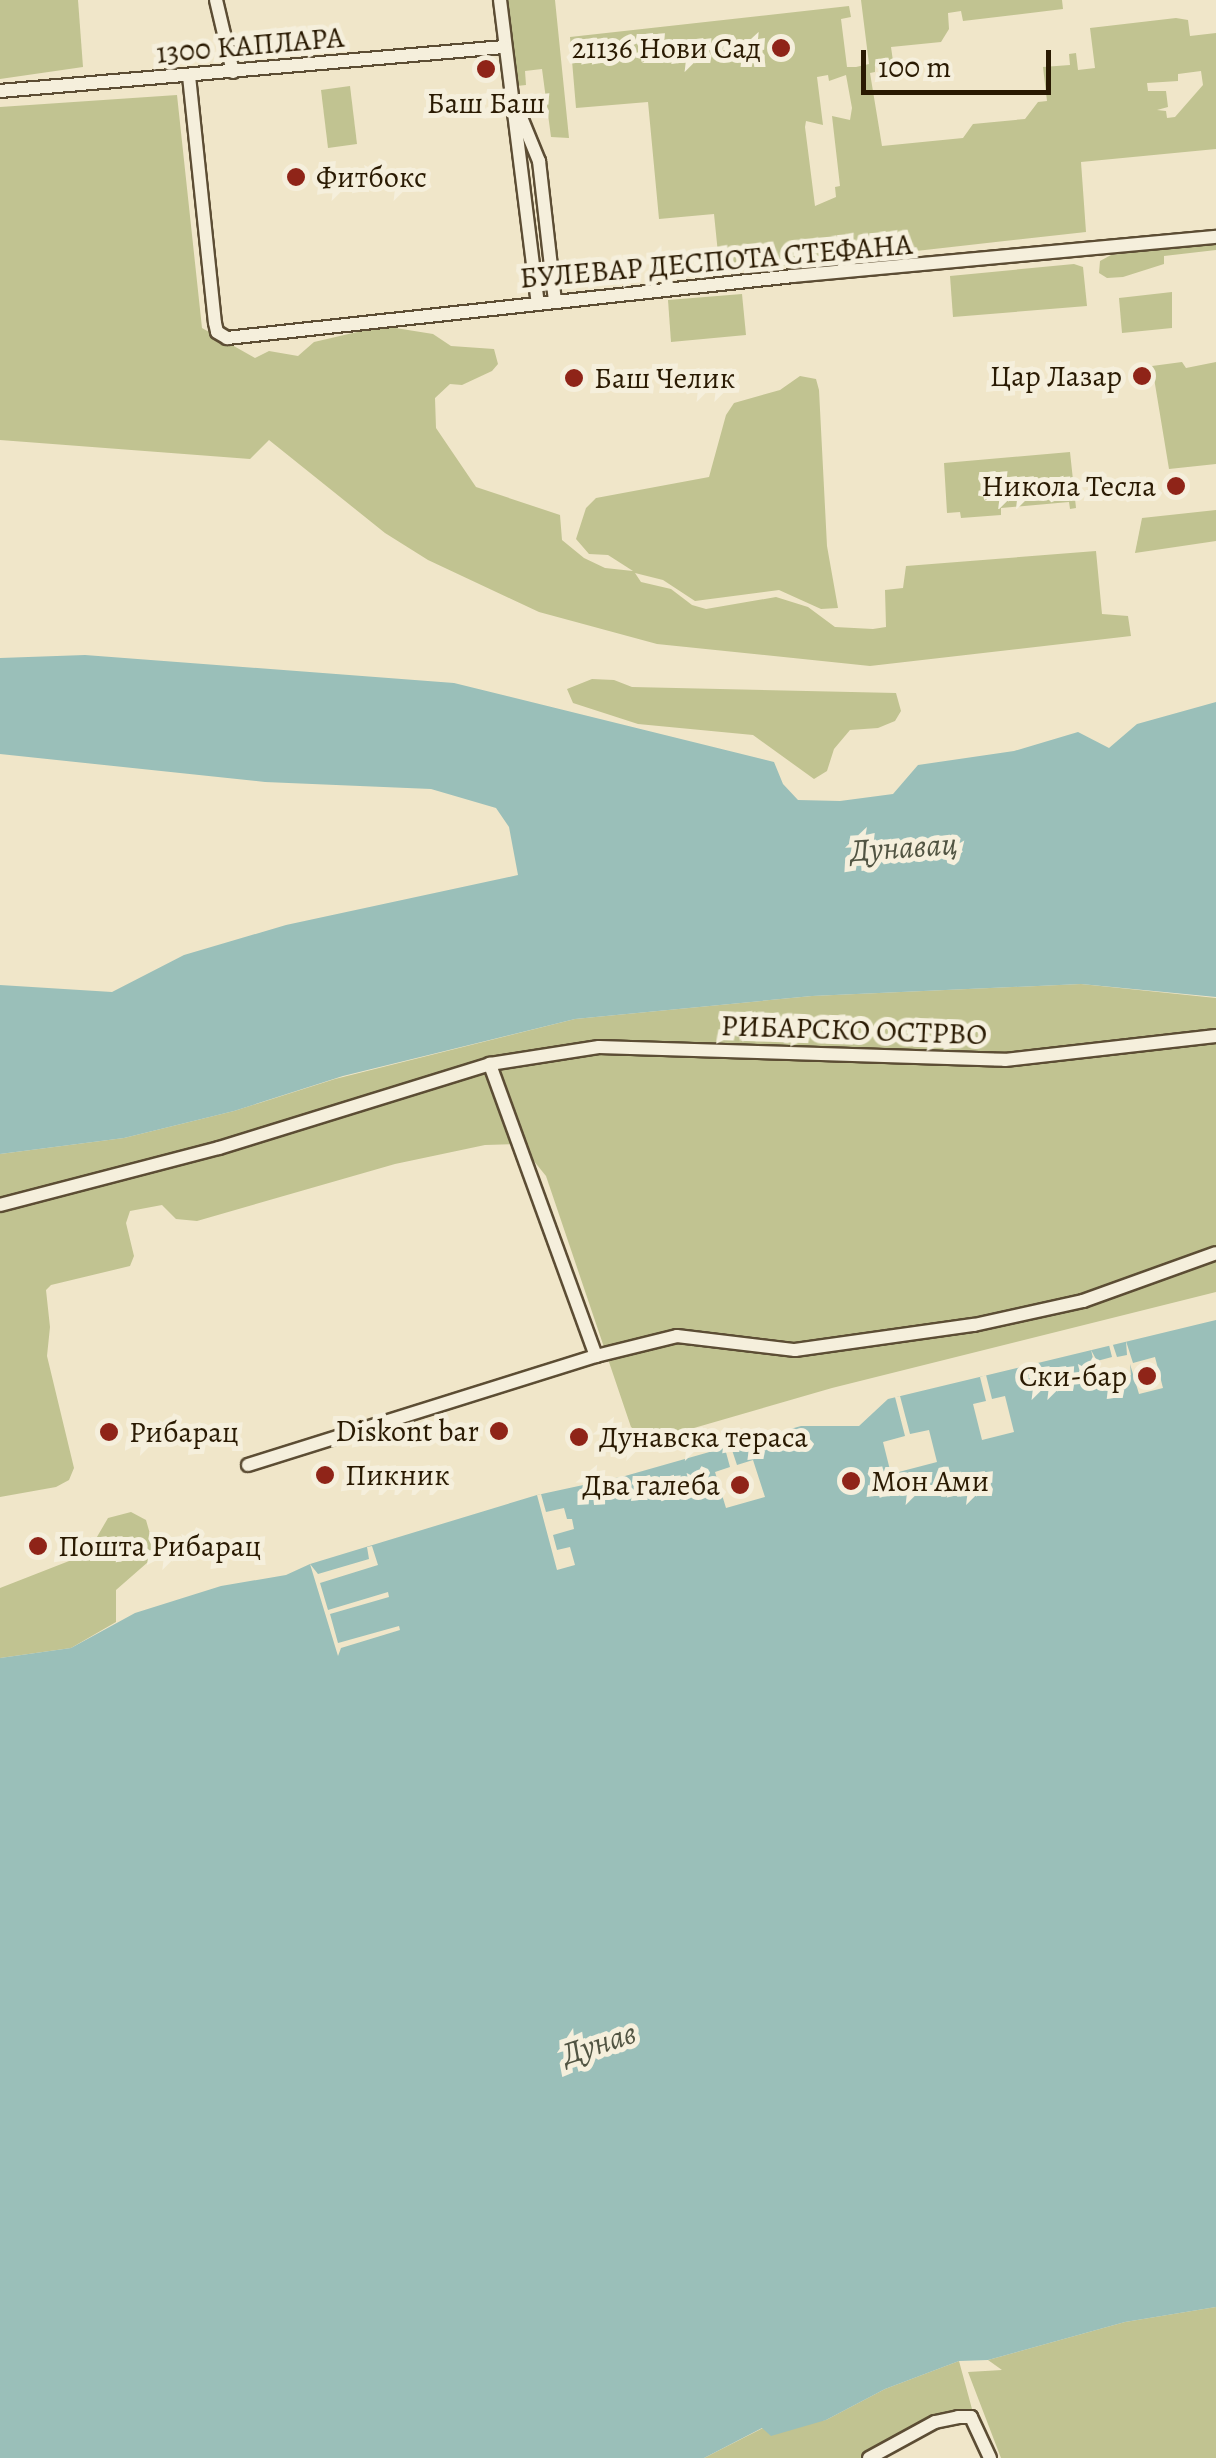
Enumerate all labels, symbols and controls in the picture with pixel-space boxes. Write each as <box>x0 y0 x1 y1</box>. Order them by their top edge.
street label: 1300 КАПЛАРА <box>155 19 345 71</box>
place label: 21136 Нови Сад <box>572 30 761 66</box>
scale bar <box>866 30 1056 92</box>
marker: 21136 Нови Сад <box>770 37 792 59</box>
text: 100 m <box>878 47 951 87</box>
marker: Баш Баш <box>475 58 497 80</box>
place label: Баш Баш <box>427 85 545 121</box>
place label: Фитбокс <box>316 159 427 195</box>
marker: Фитбокс <box>285 166 307 188</box>
street label: БУЛЕВАР ДЕСПОТА СТЕФАНА <box>518 226 914 296</box>
place label: Цар Лазар <box>990 358 1122 394</box>
place label: Баш Челик <box>594 360 735 396</box>
marker: Цар Лазар <box>1131 365 1153 387</box>
marker: Баш Челик <box>563 367 585 389</box>
place label: Никола Тесла <box>981 468 1156 504</box>
marker: Никола Тесла <box>1165 475 1187 497</box>
water label: Дунавац <box>849 824 959 870</box>
street label: РИБАРСКО ОСТРВО <box>720 1007 988 1053</box>
place label: Ски-бар <box>1019 1358 1127 1394</box>
marker: Ски-бар <box>1136 1365 1158 1387</box>
place label: Diskont bar <box>335 1413 479 1449</box>
place label: Рибарац <box>129 1414 239 1450</box>
place label: Дунавска тераса <box>599 1419 808 1455</box>
marker: Diskont bar <box>488 1420 510 1442</box>
marker: Рибарац <box>98 1421 120 1443</box>
marker: Дунавска тераса <box>568 1426 590 1448</box>
place label: Пикник <box>345 1457 450 1493</box>
place label: Мон Ами <box>871 1463 989 1499</box>
marker: Пикник <box>314 1464 336 1486</box>
place label: Два галеба <box>582 1467 720 1503</box>
marker: Мон Ами <box>840 1470 862 1492</box>
marker: Два галеба <box>729 1474 751 1496</box>
place label: Пошта Рибарац <box>58 1528 261 1564</box>
marker: Пошта Рибарац <box>27 1535 49 1557</box>
water label: Дунав <box>557 2013 641 2073</box>

